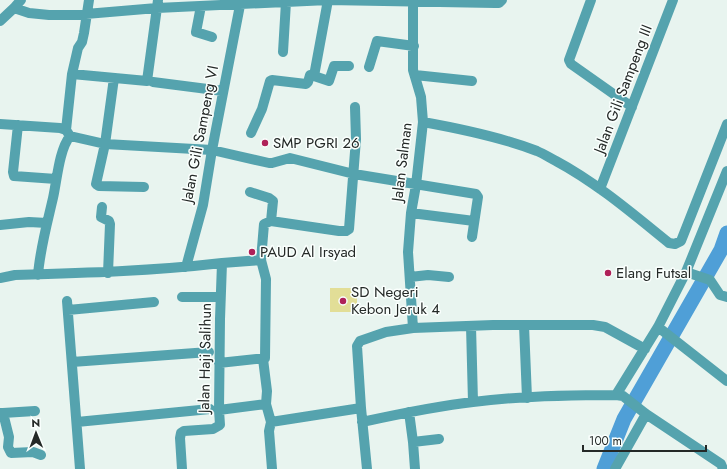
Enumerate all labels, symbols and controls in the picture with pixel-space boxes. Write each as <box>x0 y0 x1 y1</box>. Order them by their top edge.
street label: Jalan Gili Sampeng III <box>588 21 658 159</box>
street label: Jalan Gili Sampeng VI <box>176 64 224 206</box>
street label: Jalan Salman <box>386 121 418 205</box>
place label: SMP PGRI 26 <box>273 132 360 154</box>
marker: SMP PGRI 26 <box>260 138 270 148</box>
place label: PAUD Al Irsyad <box>260 241 356 263</box>
marker: PAUD Al Irsyad <box>247 247 257 257</box>
place label: Elang Futsal <box>616 262 691 284</box>
marker: Elang Futsal <box>603 268 613 278</box>
place label: SD Negeri Kebon Jeruk 4 <box>351 281 440 320</box>
marker: SD Negeri Kebon Jeruk 4 <box>338 296 348 306</box>
street label: Jalan Haji Salihun <box>193 303 217 415</box>
north arrow <box>16 413 56 453</box>
text: N <box>31 415 40 431</box>
scale bar <box>583 427 706 453</box>
text: 100 m <box>589 432 622 450</box>

